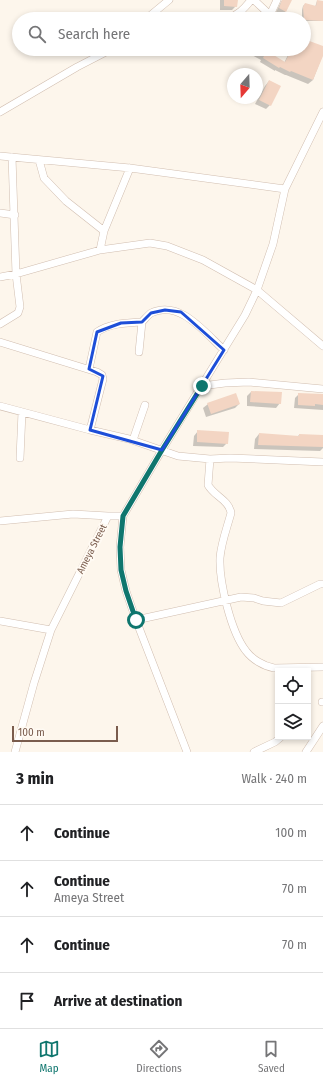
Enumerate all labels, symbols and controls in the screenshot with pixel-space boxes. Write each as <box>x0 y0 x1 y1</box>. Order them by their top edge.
search box <box>12 12 311 56</box>
icon: search <box>26 23 48 45</box>
text: Search here <box>58 25 130 43</box>
north arrow <box>227 68 263 104</box>
route end <box>193 377 211 395</box>
street label: Ameya Street <box>74 522 110 576</box>
route start <box>127 611 145 629</box>
map controls <box>275 668 311 740</box>
button: locate <box>275 668 311 704</box>
button: layers <box>275 704 311 740</box>
scale bar <box>12 724 118 743</box>
text: 100 m <box>18 726 45 739</box>
text: 3 min <box>16 768 54 789</box>
text: Walk · 240 m <box>241 771 307 786</box>
icon: ahead <box>16 822 38 844</box>
text: Continue <box>54 824 110 842</box>
text: 100 m <box>275 825 307 840</box>
text: Continue <box>54 872 110 890</box>
icon: ahead <box>16 878 38 900</box>
text: 70 m <box>282 881 307 896</box>
text: Ameya Street <box>54 890 124 905</box>
icon: ahead <box>16 934 38 956</box>
text: Continue <box>54 936 110 954</box>
text: 70 m <box>282 937 307 952</box>
icon: arrive <box>16 990 38 1012</box>
text: Arrive at destination <box>54 992 182 1010</box>
tab: Map <box>38 1038 60 1075</box>
tab: Directions <box>136 1038 182 1075</box>
tab: Saved <box>258 1038 285 1075</box>

